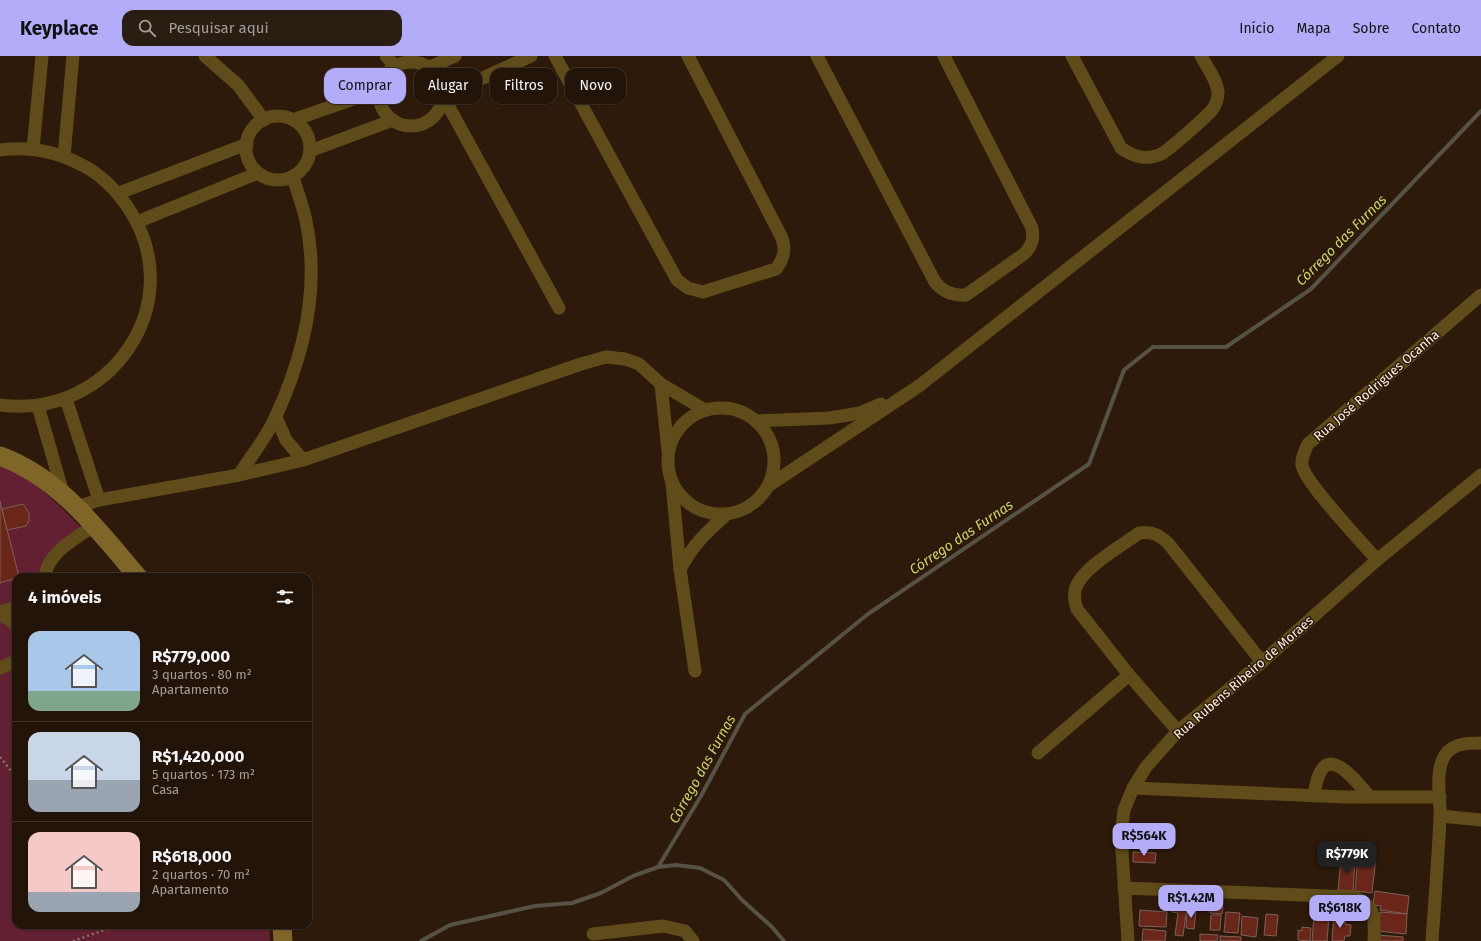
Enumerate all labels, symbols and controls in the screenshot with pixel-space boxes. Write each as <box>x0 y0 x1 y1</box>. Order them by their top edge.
search box <box>122 10 402 46</box>
text: Keyplace <box>20 17 98 40</box>
icon: search <box>136 17 158 39</box>
text: Pesquisar aqui <box>168 19 269 37</box>
text: Início <box>1239 20 1274 37</box>
text: Mapa <box>1296 20 1331 37</box>
text: Sobre <box>1353 20 1389 37</box>
text: Contato <box>1411 20 1461 37</box>
chip: Comprar <box>324 68 406 104</box>
chip: Alugar <box>414 68 482 104</box>
chip: Filtros <box>490 68 557 104</box>
chip: Novo <box>565 68 626 104</box>
water label: Córrego das Furnas <box>1292 191 1391 289</box>
street label: Rua José Rodrigues Ocanha <box>1311 327 1442 444</box>
water label: Córrego das Furnas <box>906 496 1017 578</box>
icon: filters <box>274 586 296 608</box>
text: 4 imóveis <box>28 587 102 608</box>
street label: Rua Rubens Ribeiro de Moraes <box>1171 613 1316 742</box>
text: R$779,000 <box>152 646 230 667</box>
icon: home <box>60 647 108 695</box>
text: 3 quartos · 80 m² <box>152 667 252 682</box>
text: Apartamento <box>152 682 229 697</box>
water label: Córrego das Furnas <box>666 712 740 826</box>
text: R$1,420,000 <box>152 746 244 767</box>
icon: home <box>60 748 108 796</box>
text: 5 quartos · 173 m² <box>152 767 255 782</box>
text: Casa <box>152 782 179 797</box>
pin: R$564K <box>1111 823 1177 857</box>
text: R$564K <box>1122 828 1166 843</box>
pin: R$779K <box>1314 841 1380 875</box>
text: R$618,000 <box>152 846 232 867</box>
text: R$779K <box>1326 846 1368 861</box>
icon: home <box>60 848 108 896</box>
text: 2 quartos · 70 m² <box>152 867 250 882</box>
text: Apartamento <box>152 882 229 897</box>
pin: R$1.42M <box>1154 885 1228 919</box>
text: R$1.42M <box>1167 890 1215 905</box>
pin: R$618K <box>1307 895 1373 929</box>
text: R$618K <box>1318 900 1362 915</box>

